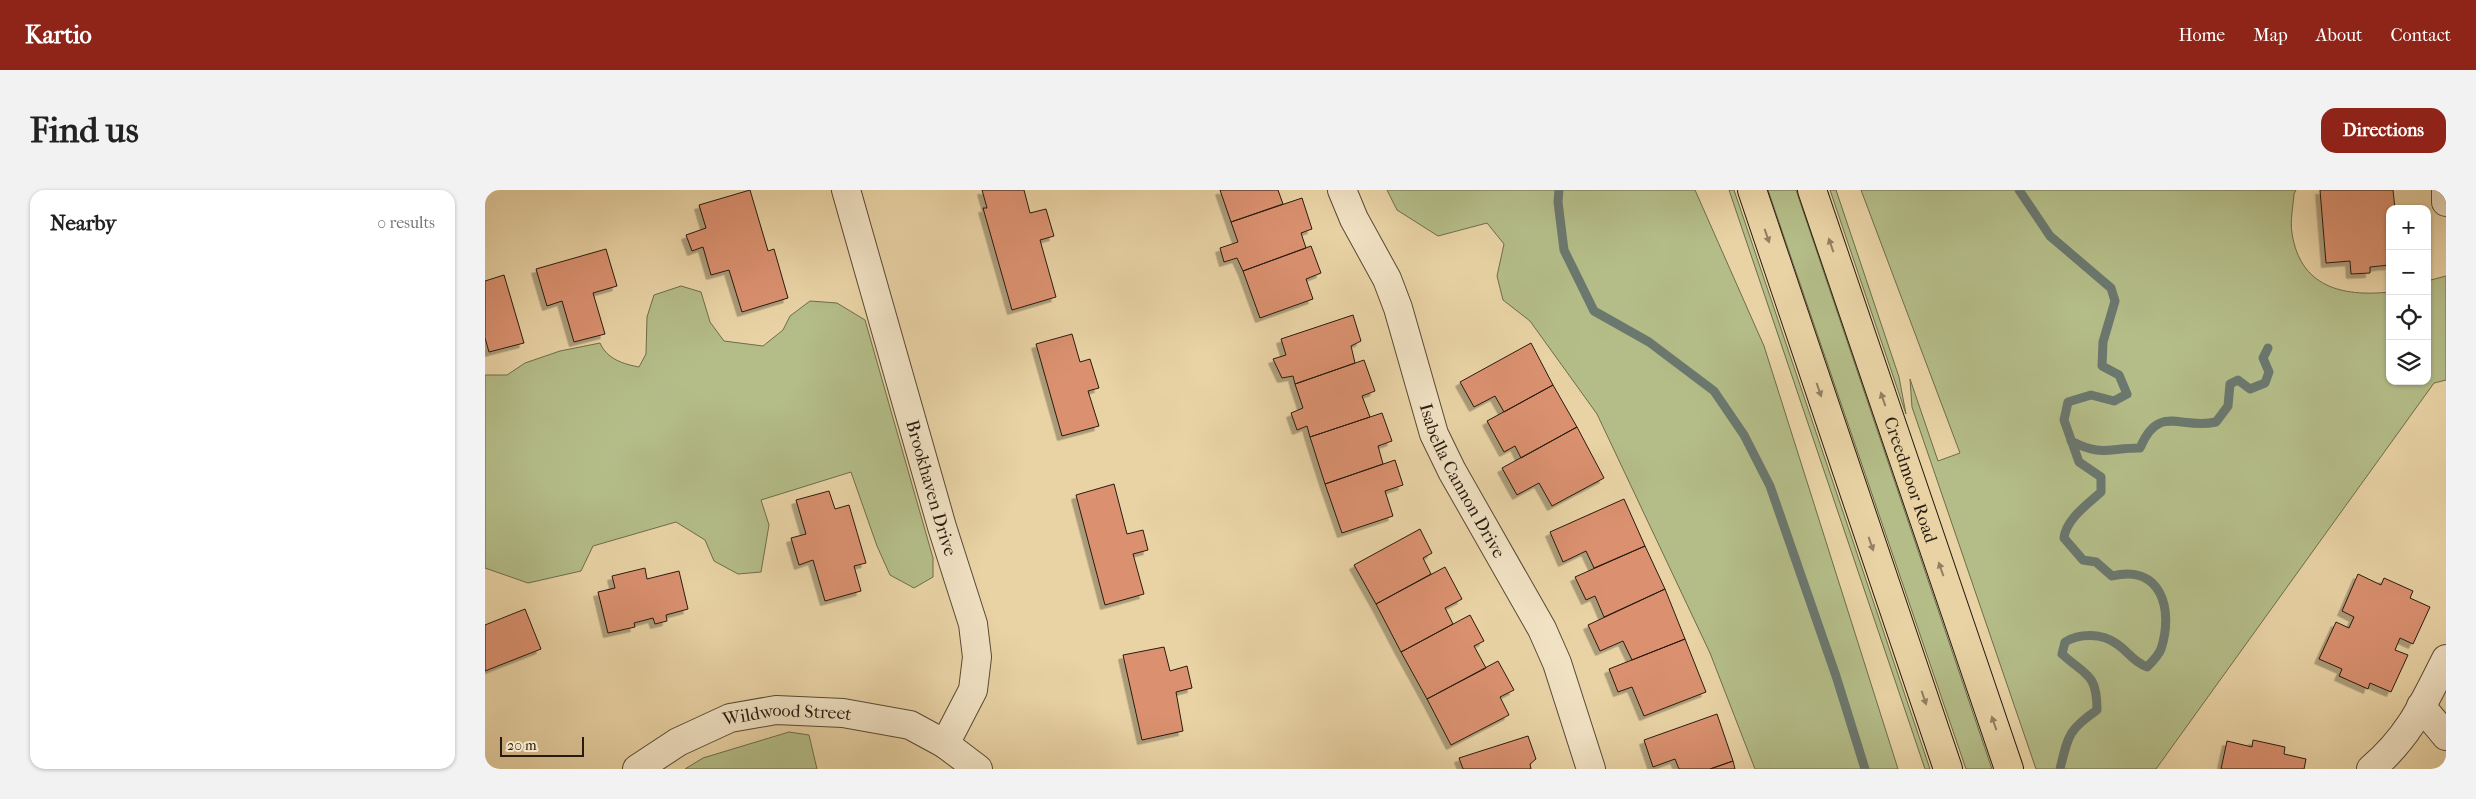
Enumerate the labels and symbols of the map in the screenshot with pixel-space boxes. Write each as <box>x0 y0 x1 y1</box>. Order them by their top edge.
one-way arrow <box>1763 229 1771 244</box>
one-way arrow <box>1827 237 1835 252</box>
one-way arrow <box>1816 383 1824 398</box>
one-way arrow <box>1879 391 1887 406</box>
street label: Isabella Cannon Drive <box>1415 401 1510 562</box>
street label: Creedmoor Road <box>1879 414 1942 546</box>
street label: Brookhaven Drive <box>902 418 961 559</box>
one-way arrow <box>1868 537 1876 552</box>
one-way arrow <box>1937 562 1944 577</box>
one-way arrow <box>1920 691 1928 706</box>
street label: Wildwood Street <box>720 699 854 730</box>
one-way arrow <box>1989 715 1997 730</box>
scale bar <box>500 734 584 757</box>

